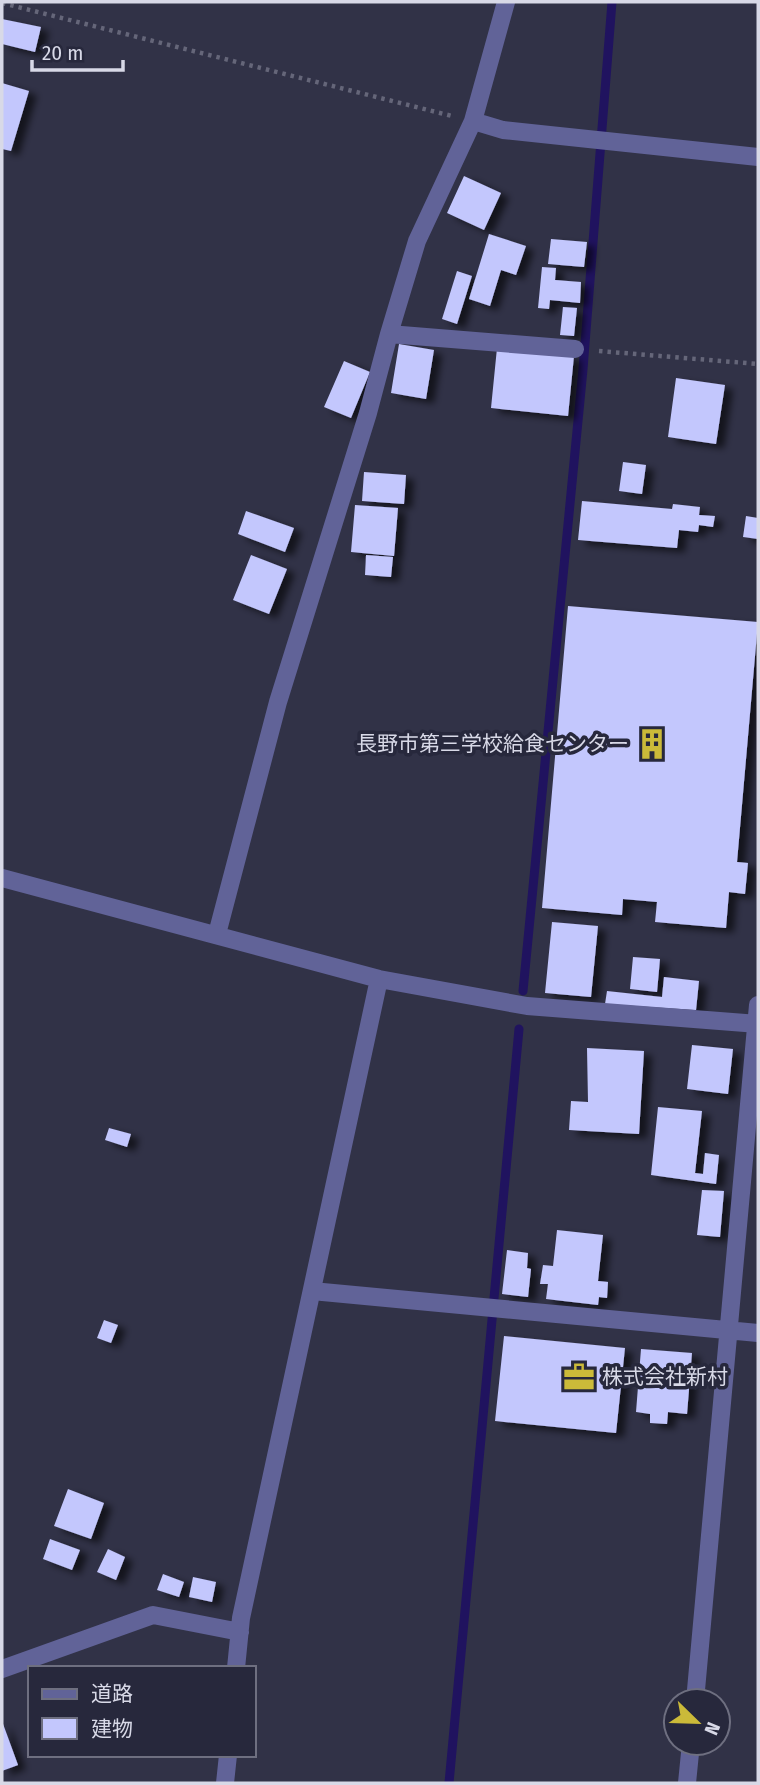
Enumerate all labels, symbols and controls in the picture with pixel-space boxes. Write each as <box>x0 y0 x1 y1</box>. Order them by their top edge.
scale bar <box>32 28 122 72</box>
text: 20 m <box>42 40 83 66</box>
building icon: 長野市第三学校給食センター <box>635 727 669 761</box>
place label: 長野市第三学校給食センター <box>356 731 629 757</box>
office icon: 株式会社新村 <box>562 1360 596 1394</box>
place label: 株式会社新村 <box>602 1364 728 1390</box>
legend <box>28 1666 256 1757</box>
text: 道路 <box>91 1681 133 1707</box>
north arrow <box>662 1687 732 1757</box>
text: 建物 <box>91 1716 133 1742</box>
text: N <box>699 1719 725 1738</box>

